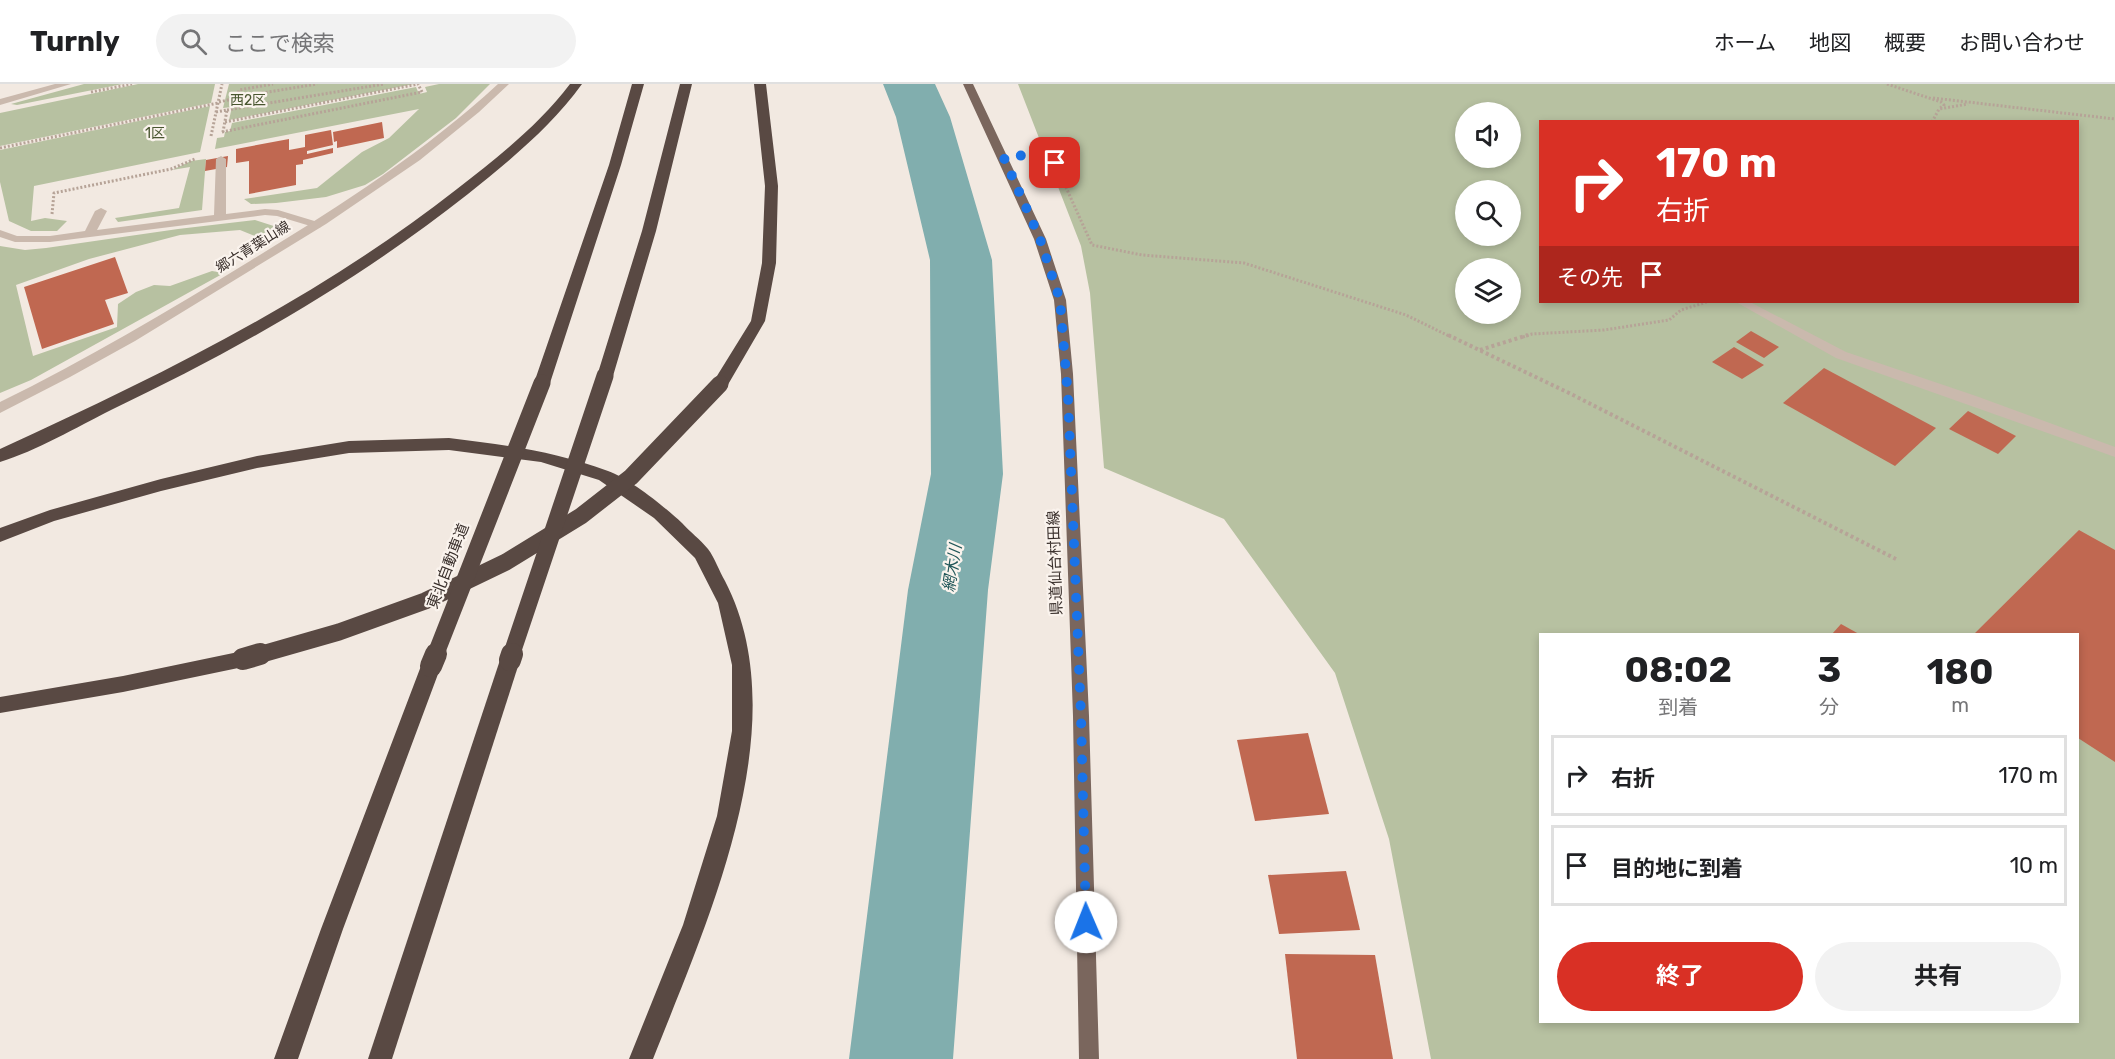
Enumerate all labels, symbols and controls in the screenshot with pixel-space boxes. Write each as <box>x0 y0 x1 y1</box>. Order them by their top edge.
search box <box>156 14 576 68</box>
text: Turnly <box>30 25 120 58</box>
icon: search <box>177 25 210 58</box>
text: ここで検索 <box>225 30 335 57</box>
text: ホーム <box>1714 30 1776 55</box>
text: 地図 <box>1809 30 1851 55</box>
text: 概要 <box>1884 30 1926 55</box>
text: お問い合わせ <box>1959 30 2085 55</box>
park label: 西2区 <box>230 92 266 109</box>
map controls <box>1455 102 1521 324</box>
button: sound <box>1455 102 1521 168</box>
park label: 1区 <box>145 125 165 142</box>
pin <box>1029 137 1080 188</box>
text: 170 m <box>1656 138 1777 188</box>
icon: right <box>1557 144 1635 222</box>
icon: arrive <box>1038 146 1071 179</box>
button: search <box>1455 180 1521 246</box>
text: 右折 <box>1656 195 1710 227</box>
street label: 郷六青葉山線 <box>213 218 293 276</box>
button: layers <box>1455 258 1521 324</box>
icon: arrive <box>1635 258 1668 291</box>
text: その先 <box>1557 264 1623 291</box>
street label: 県道仙台村田線 <box>1044 510 1066 616</box>
street label: 東北自動車道 <box>423 521 473 611</box>
water label: 網木川 <box>939 541 965 593</box>
text: 08:02 <box>1625 648 1732 691</box>
text: 3 <box>1817 648 1841 691</box>
text: 180 <box>1927 650 1993 693</box>
text: m <box>1951 693 1969 717</box>
text: 到着 <box>1658 695 1698 719</box>
text: 分 <box>1819 695 1839 719</box>
icon: right <box>1560 759 1593 792</box>
text: 170 m <box>1998 762 2058 789</box>
text: 右折 <box>1611 765 1655 792</box>
icon: arrive <box>1560 849 1593 882</box>
text: 10 m <box>2010 852 2058 879</box>
text: 目的地に到着 <box>1611 855 1743 882</box>
position arrow <box>1054 890 1118 954</box>
button: 終了 <box>1557 942 1803 1011</box>
button: 共有 <box>1815 942 2061 1011</box>

